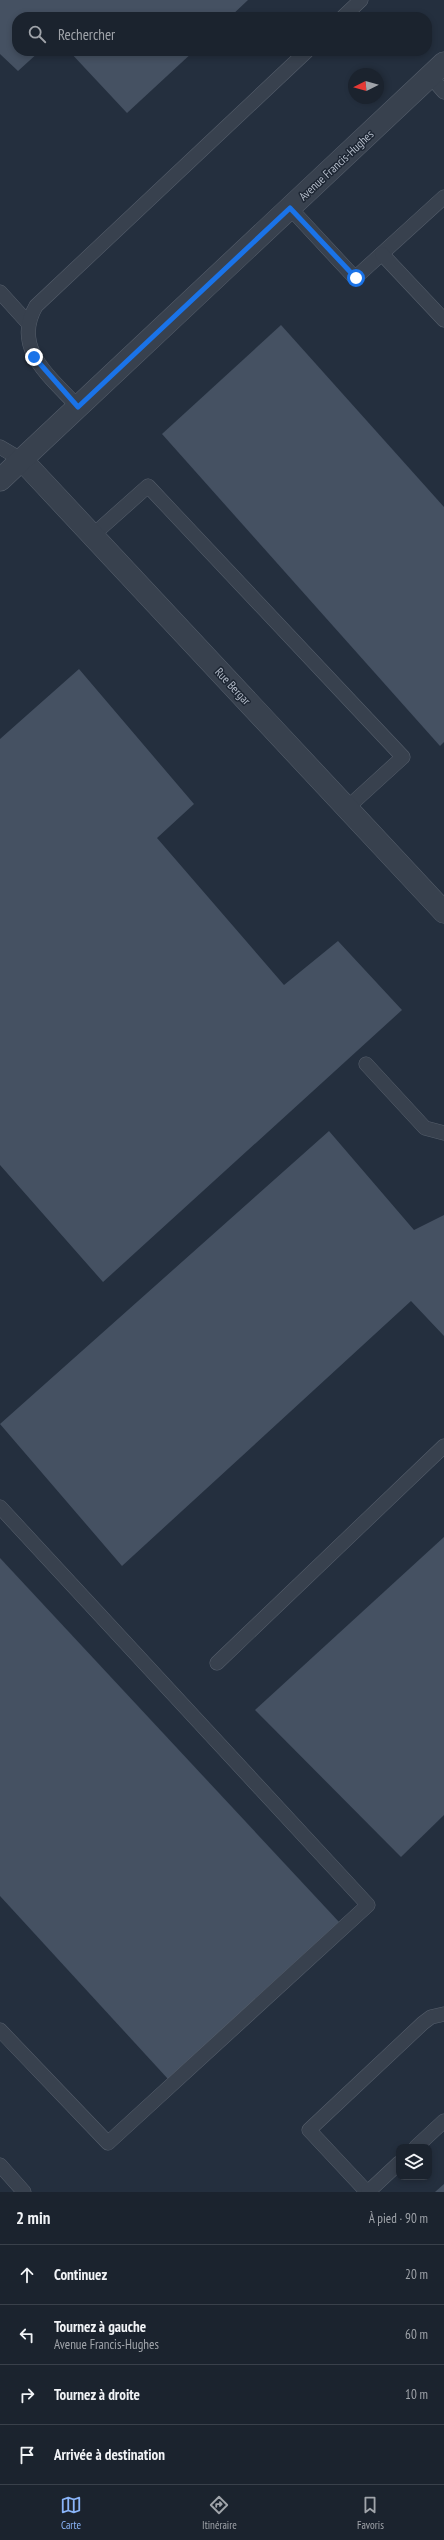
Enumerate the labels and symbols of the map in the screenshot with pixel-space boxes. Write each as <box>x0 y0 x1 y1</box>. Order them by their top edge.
north arrow <box>348 68 384 104</box>
street label: Avenue Francis-Hughes <box>296 127 376 203</box>
route start <box>347 269 365 287</box>
route end <box>25 348 43 366</box>
street label: Rue Bergar <box>212 664 255 708</box>

